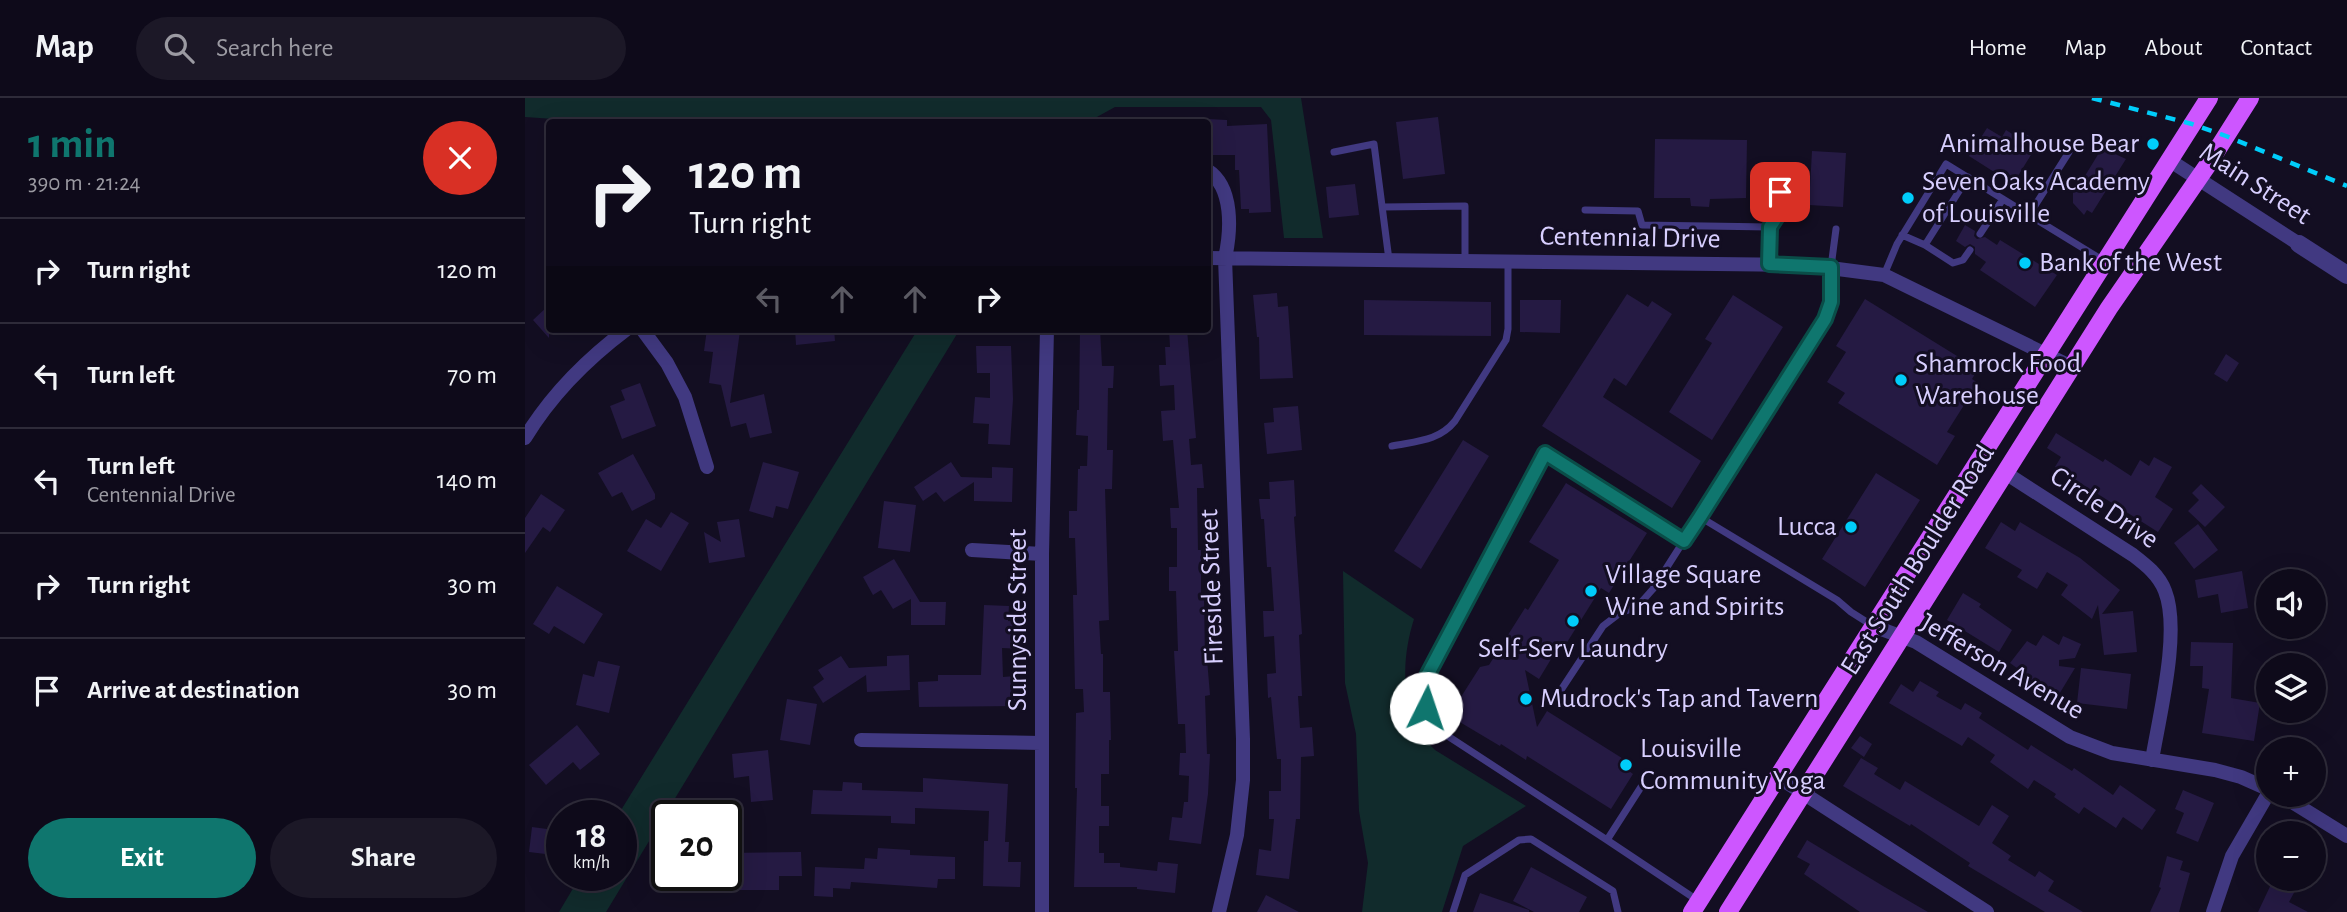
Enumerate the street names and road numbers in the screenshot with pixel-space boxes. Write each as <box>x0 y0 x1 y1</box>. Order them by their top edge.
street label: Main Street <box>2194 138 2316 230</box>
street label: Centennial Drive <box>1539 222 1721 254</box>
street label: East South Boulder Road <box>1836 440 2000 680</box>
street label: Circle Drive <box>2045 462 2163 554</box>
street label: Fireside Street <box>1195 509 1229 665</box>
street label: Sunnyside Street <box>1004 529 1032 711</box>
street label: Jefferson Avenue <box>1915 609 2089 725</box>

